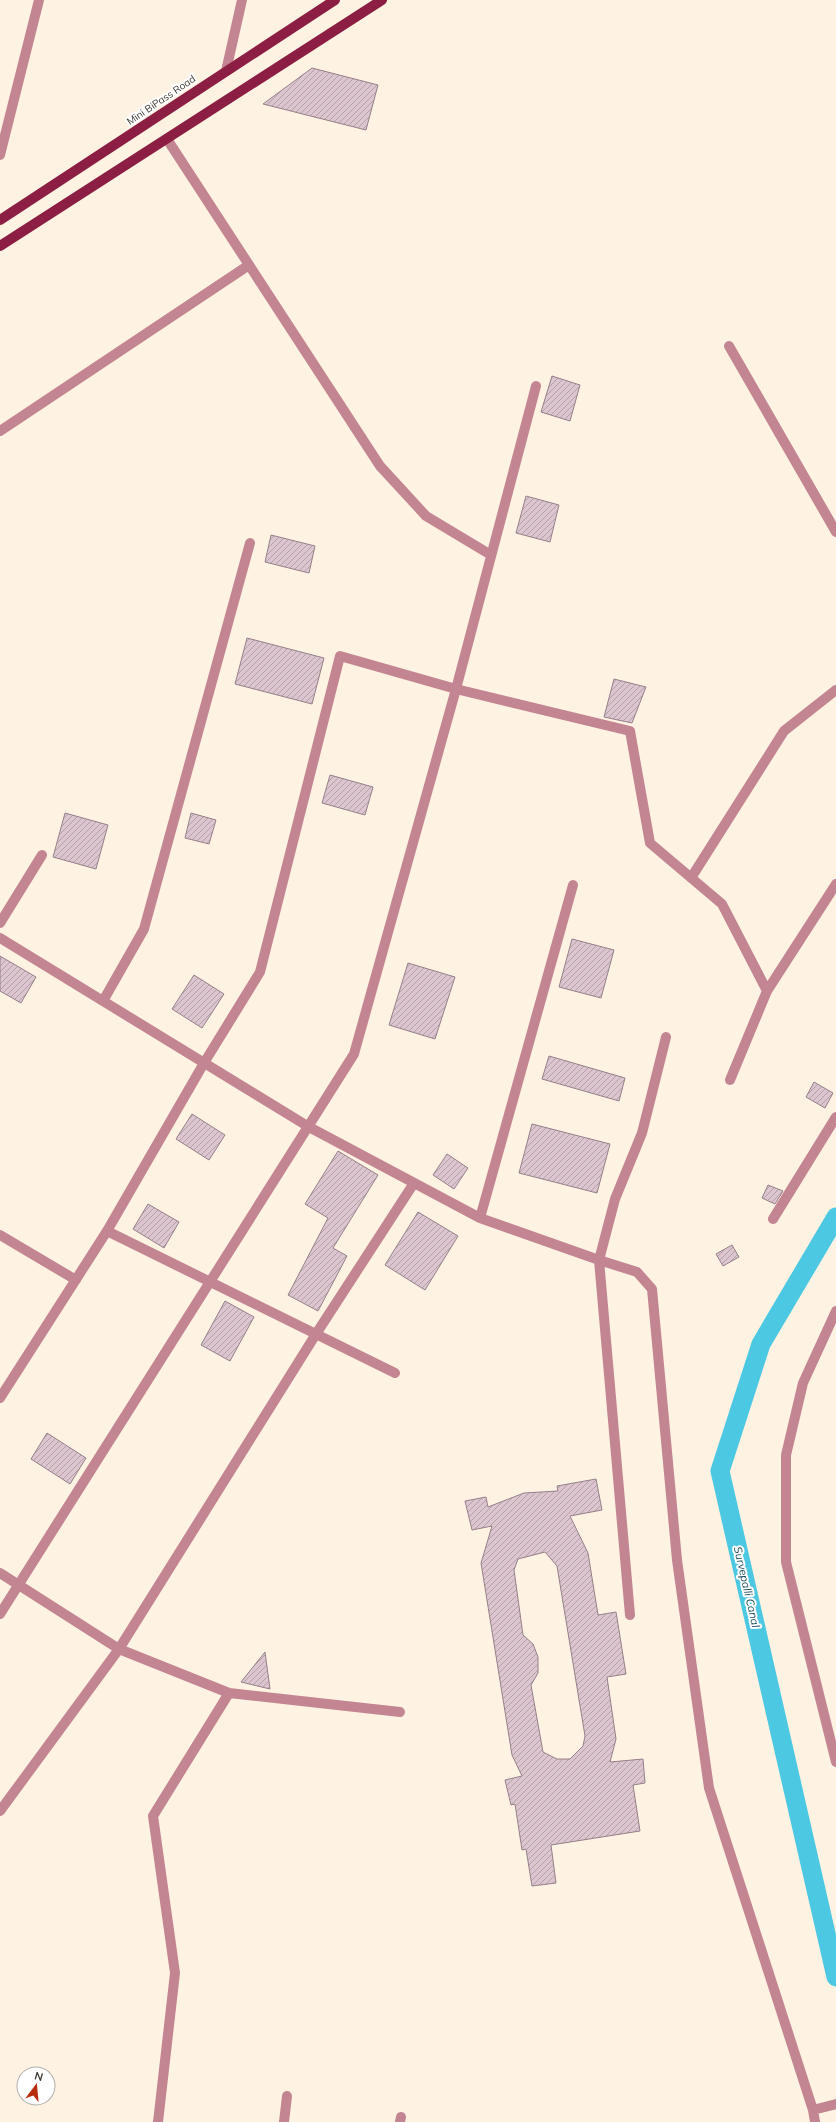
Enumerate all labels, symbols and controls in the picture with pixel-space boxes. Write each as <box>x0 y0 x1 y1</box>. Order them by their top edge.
street label: Mini BiPass Road <box>124 72 198 128</box>
water label: Survepalli Canal <box>731 1545 763 1629</box>
north arrow <box>16 2066 56 2106</box>
text: N <box>33 2069 45 2084</box>

